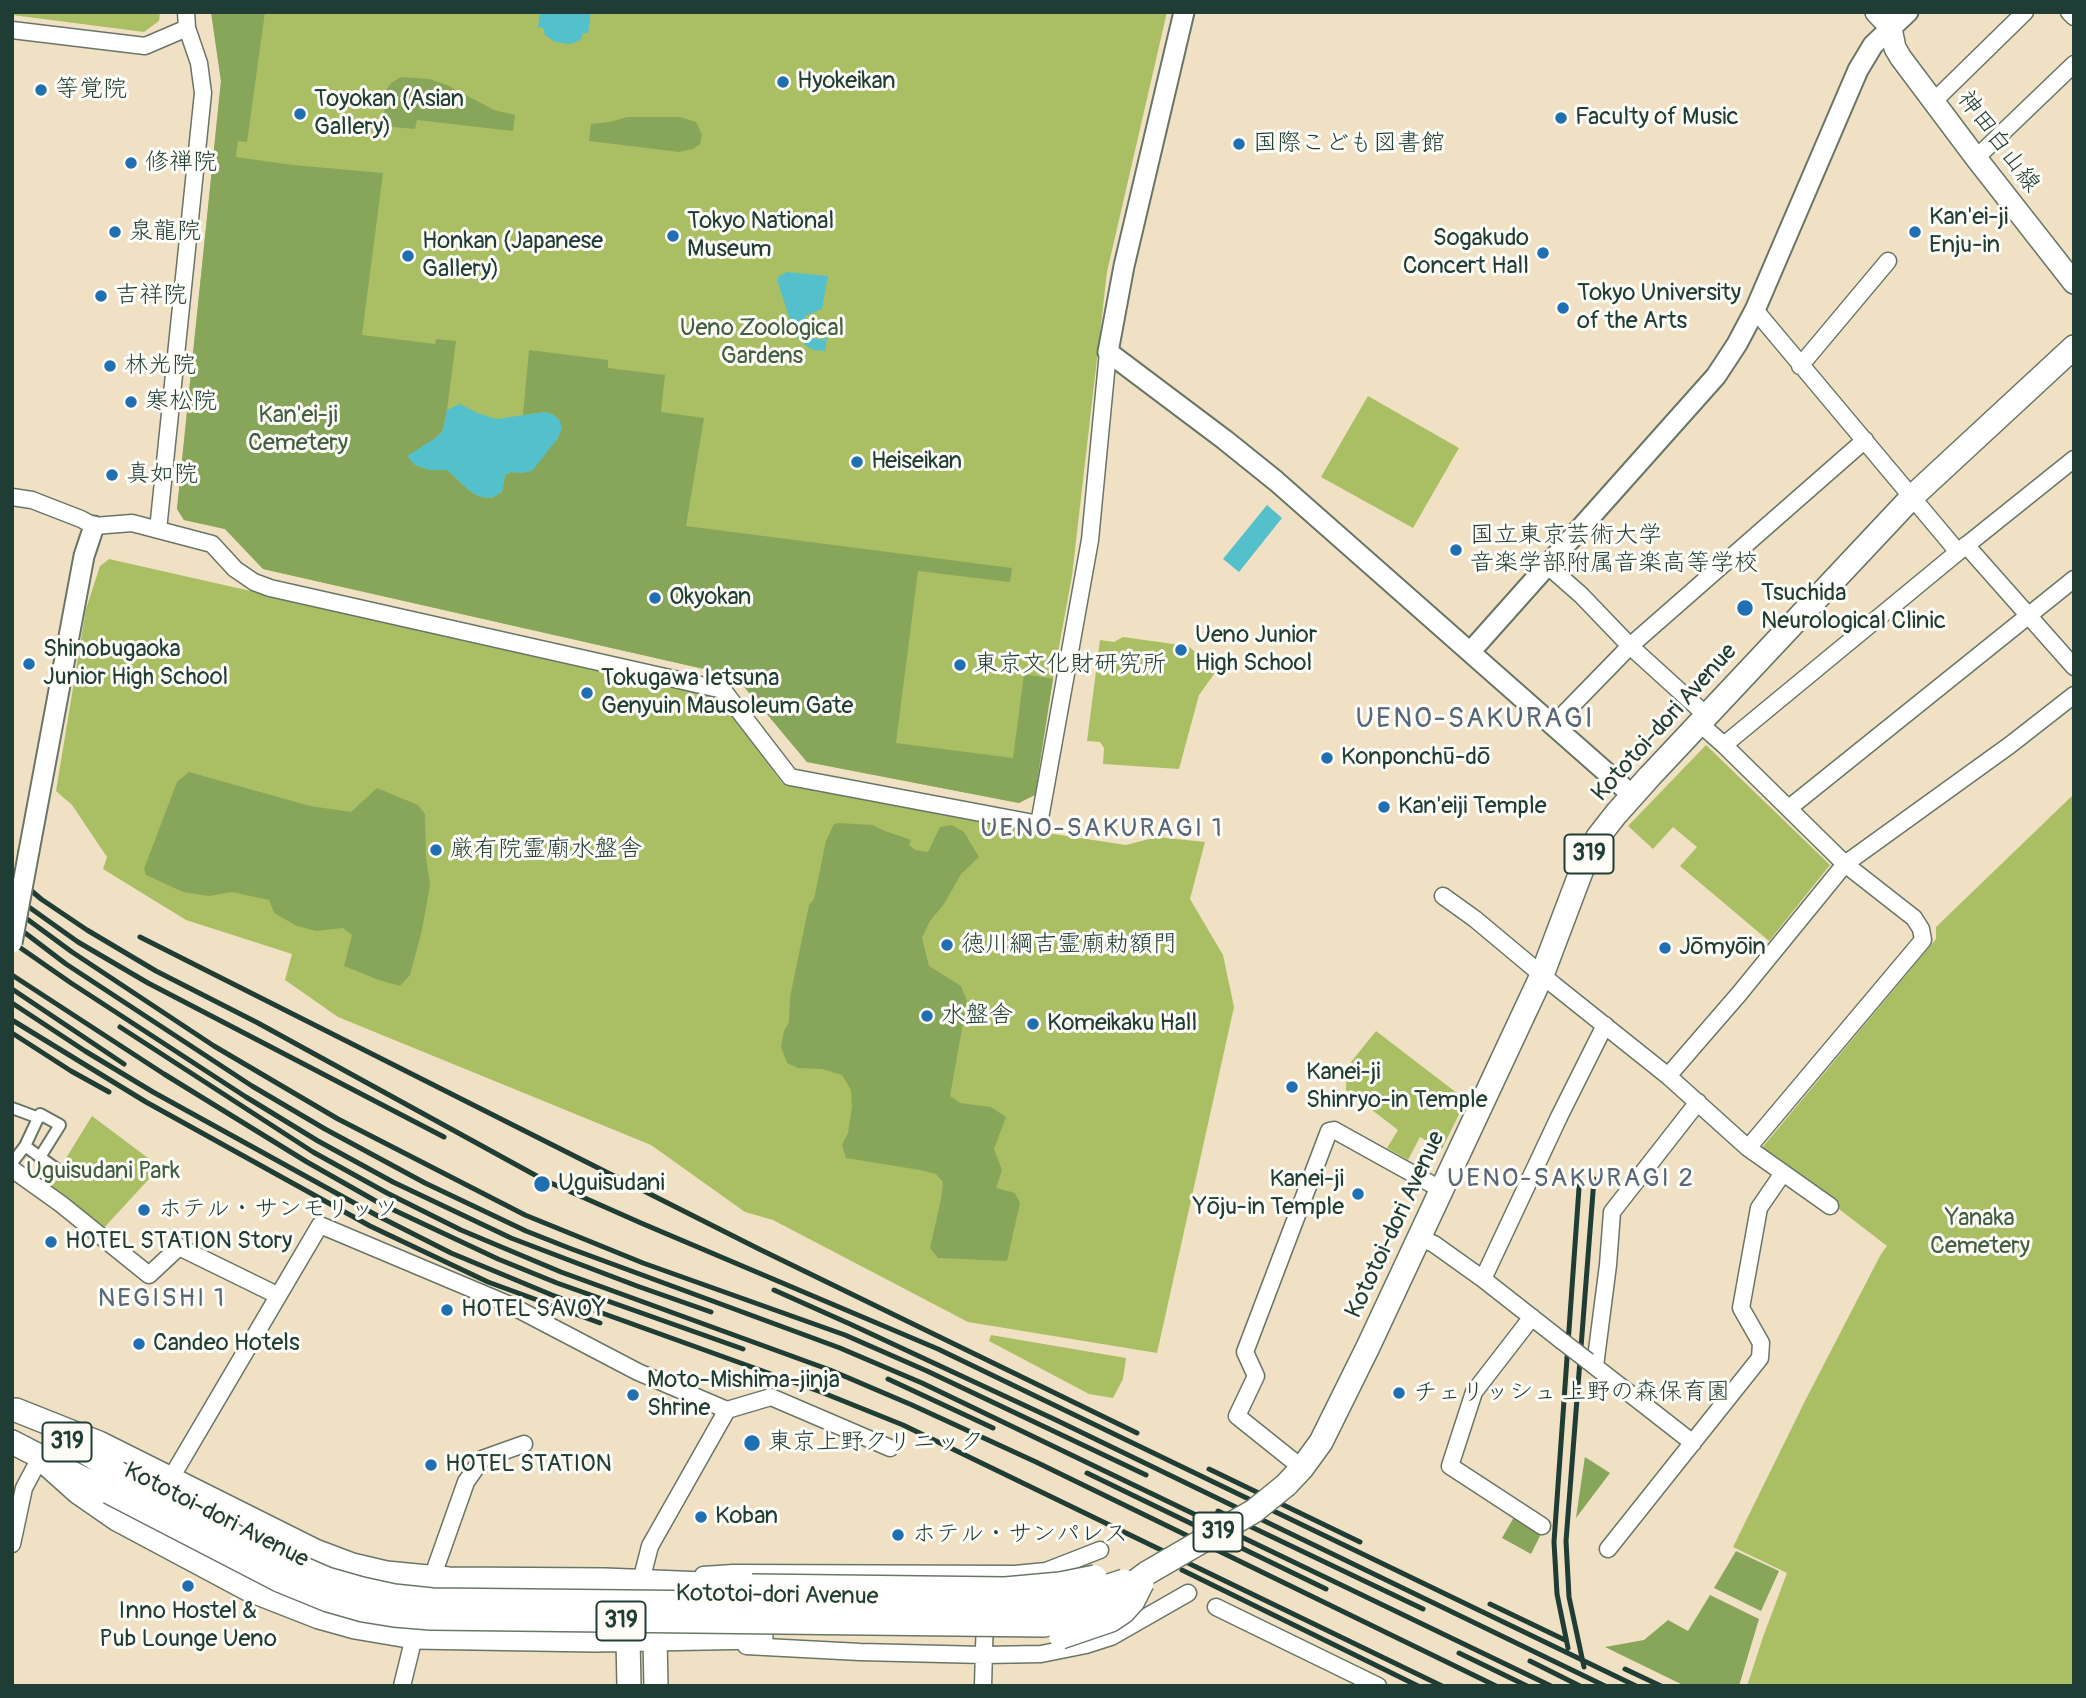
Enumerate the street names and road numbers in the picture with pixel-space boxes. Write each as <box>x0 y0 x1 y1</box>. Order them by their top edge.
street label: 神田白山線 <box>1950 85 2046 199</box>
street label: Kototoi-dori Avenue <box>1586 638 1744 808</box>
road number: 319 <box>1564 834 1614 874</box>
street label: Kototoi-dori Avenue <box>1340 1127 1452 1323</box>
road number: 319 <box>42 1422 92 1462</box>
street label: Kototoi-dori Avenue <box>119 1457 313 1575</box>
road number: 319 <box>1194 1512 1242 1552</box>
street label: Kototoi-dori Avenue <box>675 1580 879 1612</box>
road number: 319 <box>596 1602 646 1640</box>

